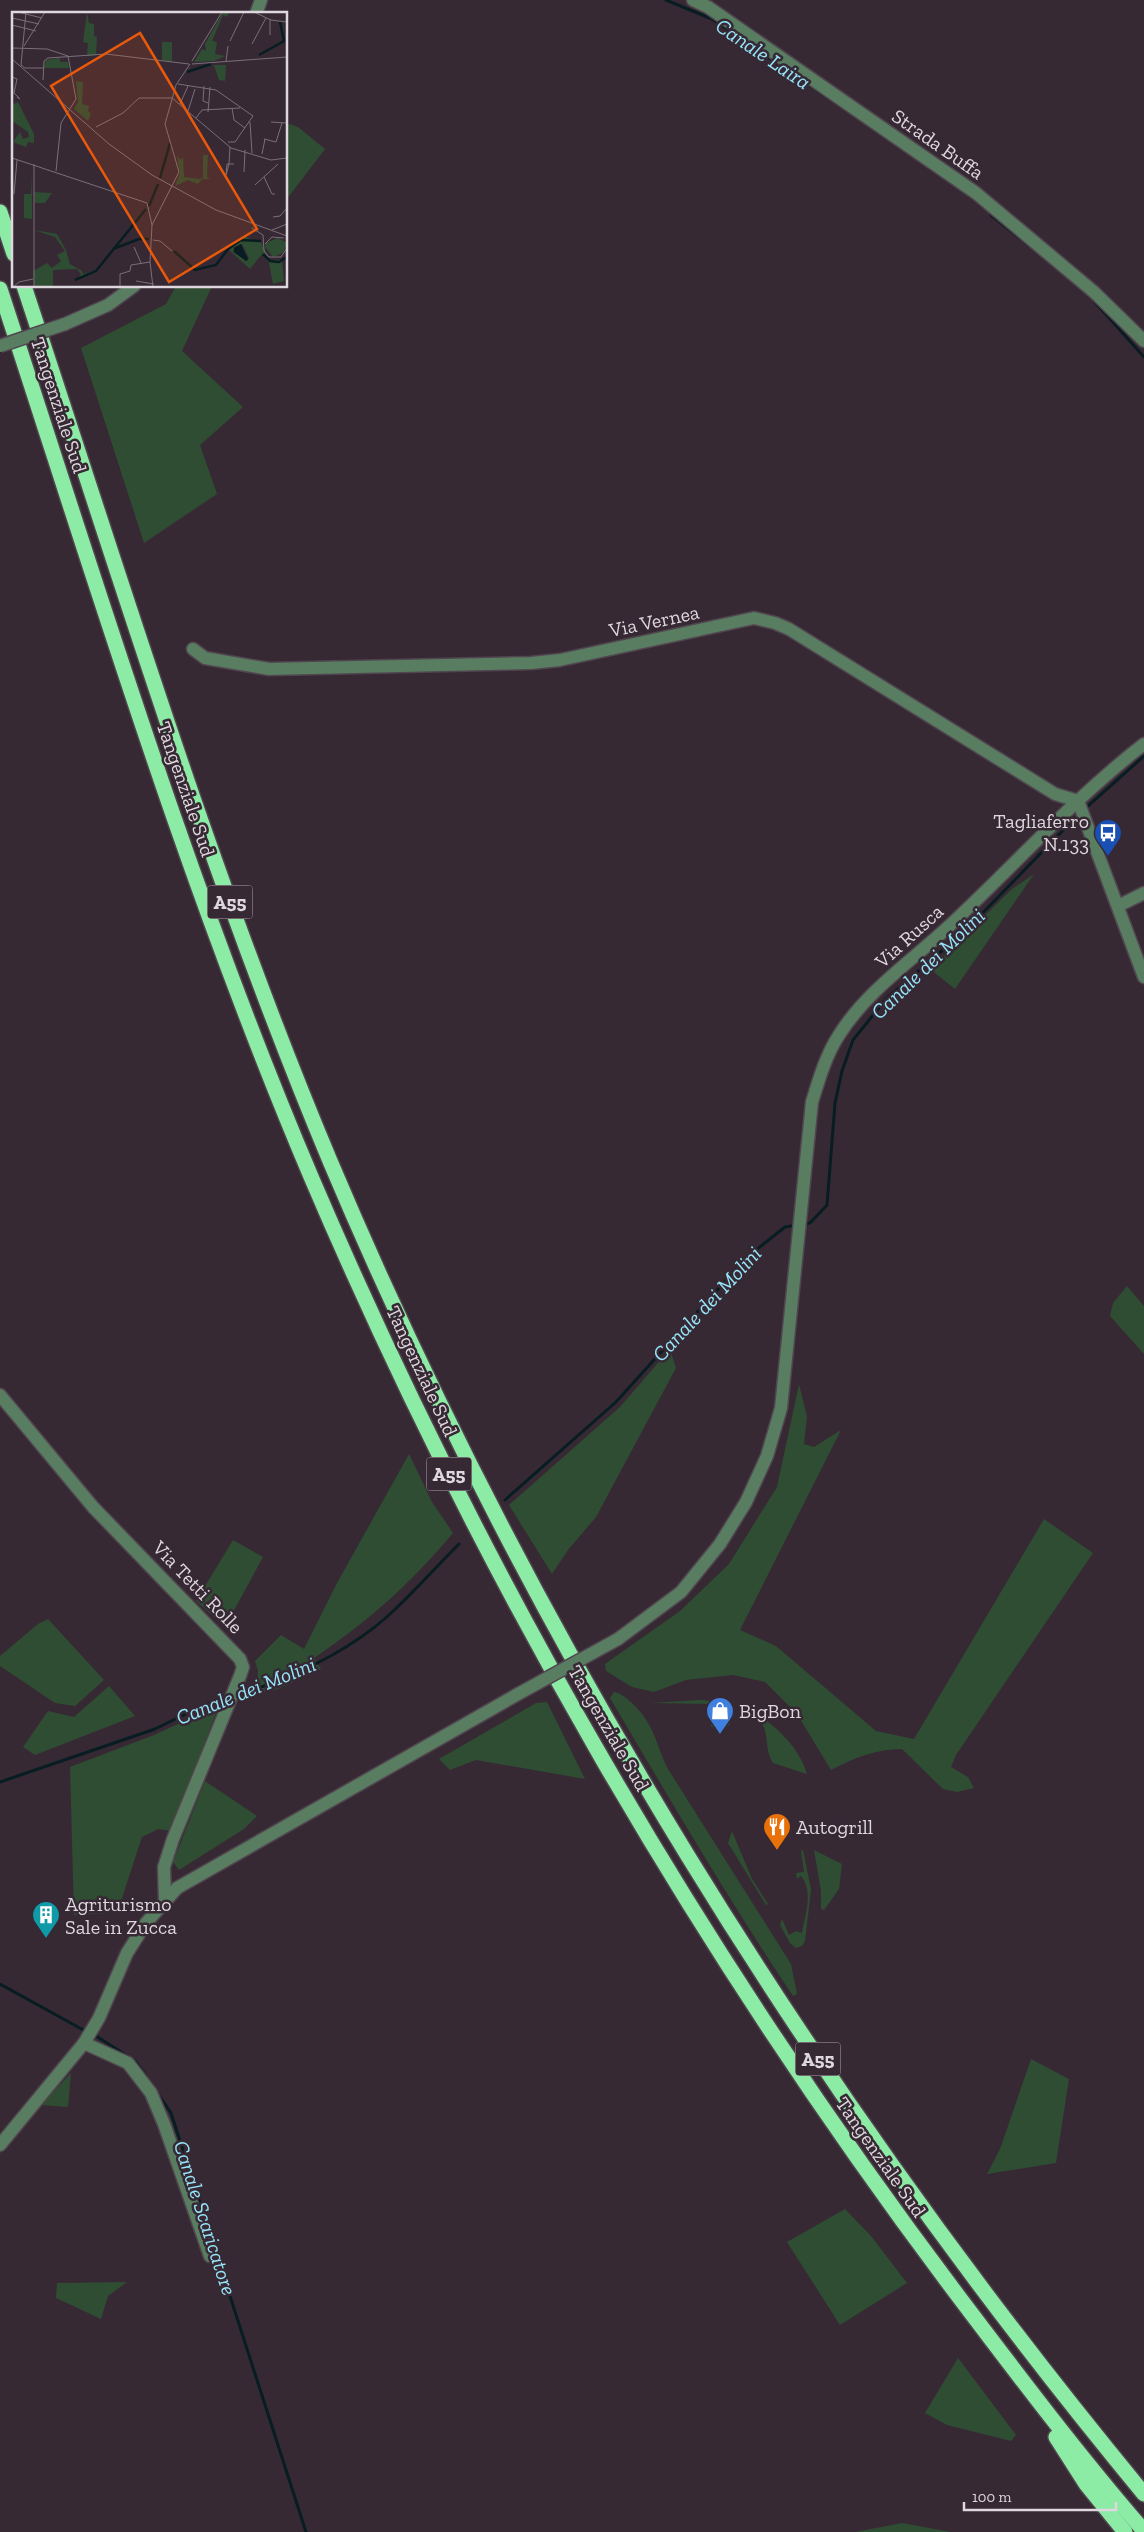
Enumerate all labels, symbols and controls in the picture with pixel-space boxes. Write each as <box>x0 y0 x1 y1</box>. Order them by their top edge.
inset map <box>12 12 288 288</box>
water label: Canale Laira <box>711 13 815 94</box>
street label: Strada Buffa <box>887 104 989 185</box>
street label: Tangenziale Sud <box>26 334 92 476</box>
street label: Via Vernea <box>606 600 702 642</box>
street label: Tangenziale Sud <box>152 718 220 860</box>
place label: Tagliaferro N.133 <box>993 809 1089 856</box>
bus stop icon: Tagliaferro N.133 <box>1093 818 1123 857</box>
road number: A55 <box>208 886 252 919</box>
street label: Via Rusca <box>869 899 948 974</box>
water label: Canale dei Molini <box>866 903 990 1024</box>
water label: Canale dei Molini <box>647 1241 766 1366</box>
street label: Tangenziale Sud <box>381 1302 463 1440</box>
road number: A55 <box>426 1458 472 1490</box>
street label: Via Tetti Rolle <box>147 1535 248 1638</box>
water label: Canale dei Molini <box>172 1651 319 1730</box>
street label: Tangenziale Sud <box>563 1661 655 1795</box>
shop icon: BigBon <box>705 1696 735 1735</box>
place label: BigBon <box>739 1699 802 1723</box>
restaurant icon: Autogrill <box>762 1812 792 1851</box>
place label: Autogrill <box>796 1815 873 1839</box>
place label: Agriturismo Sale in Zucca <box>65 1892 177 1939</box>
building icon: Agriturismo Sale in Zucca <box>31 1900 61 1939</box>
road number: A55 <box>796 2042 840 2076</box>
street label: Tangenziale Sud <box>831 2092 931 2222</box>
water label: Canale Scaricatore <box>169 2137 242 2298</box>
scale bar <box>964 2480 1116 2512</box>
text: 100 m <box>972 2488 1011 2506</box>

